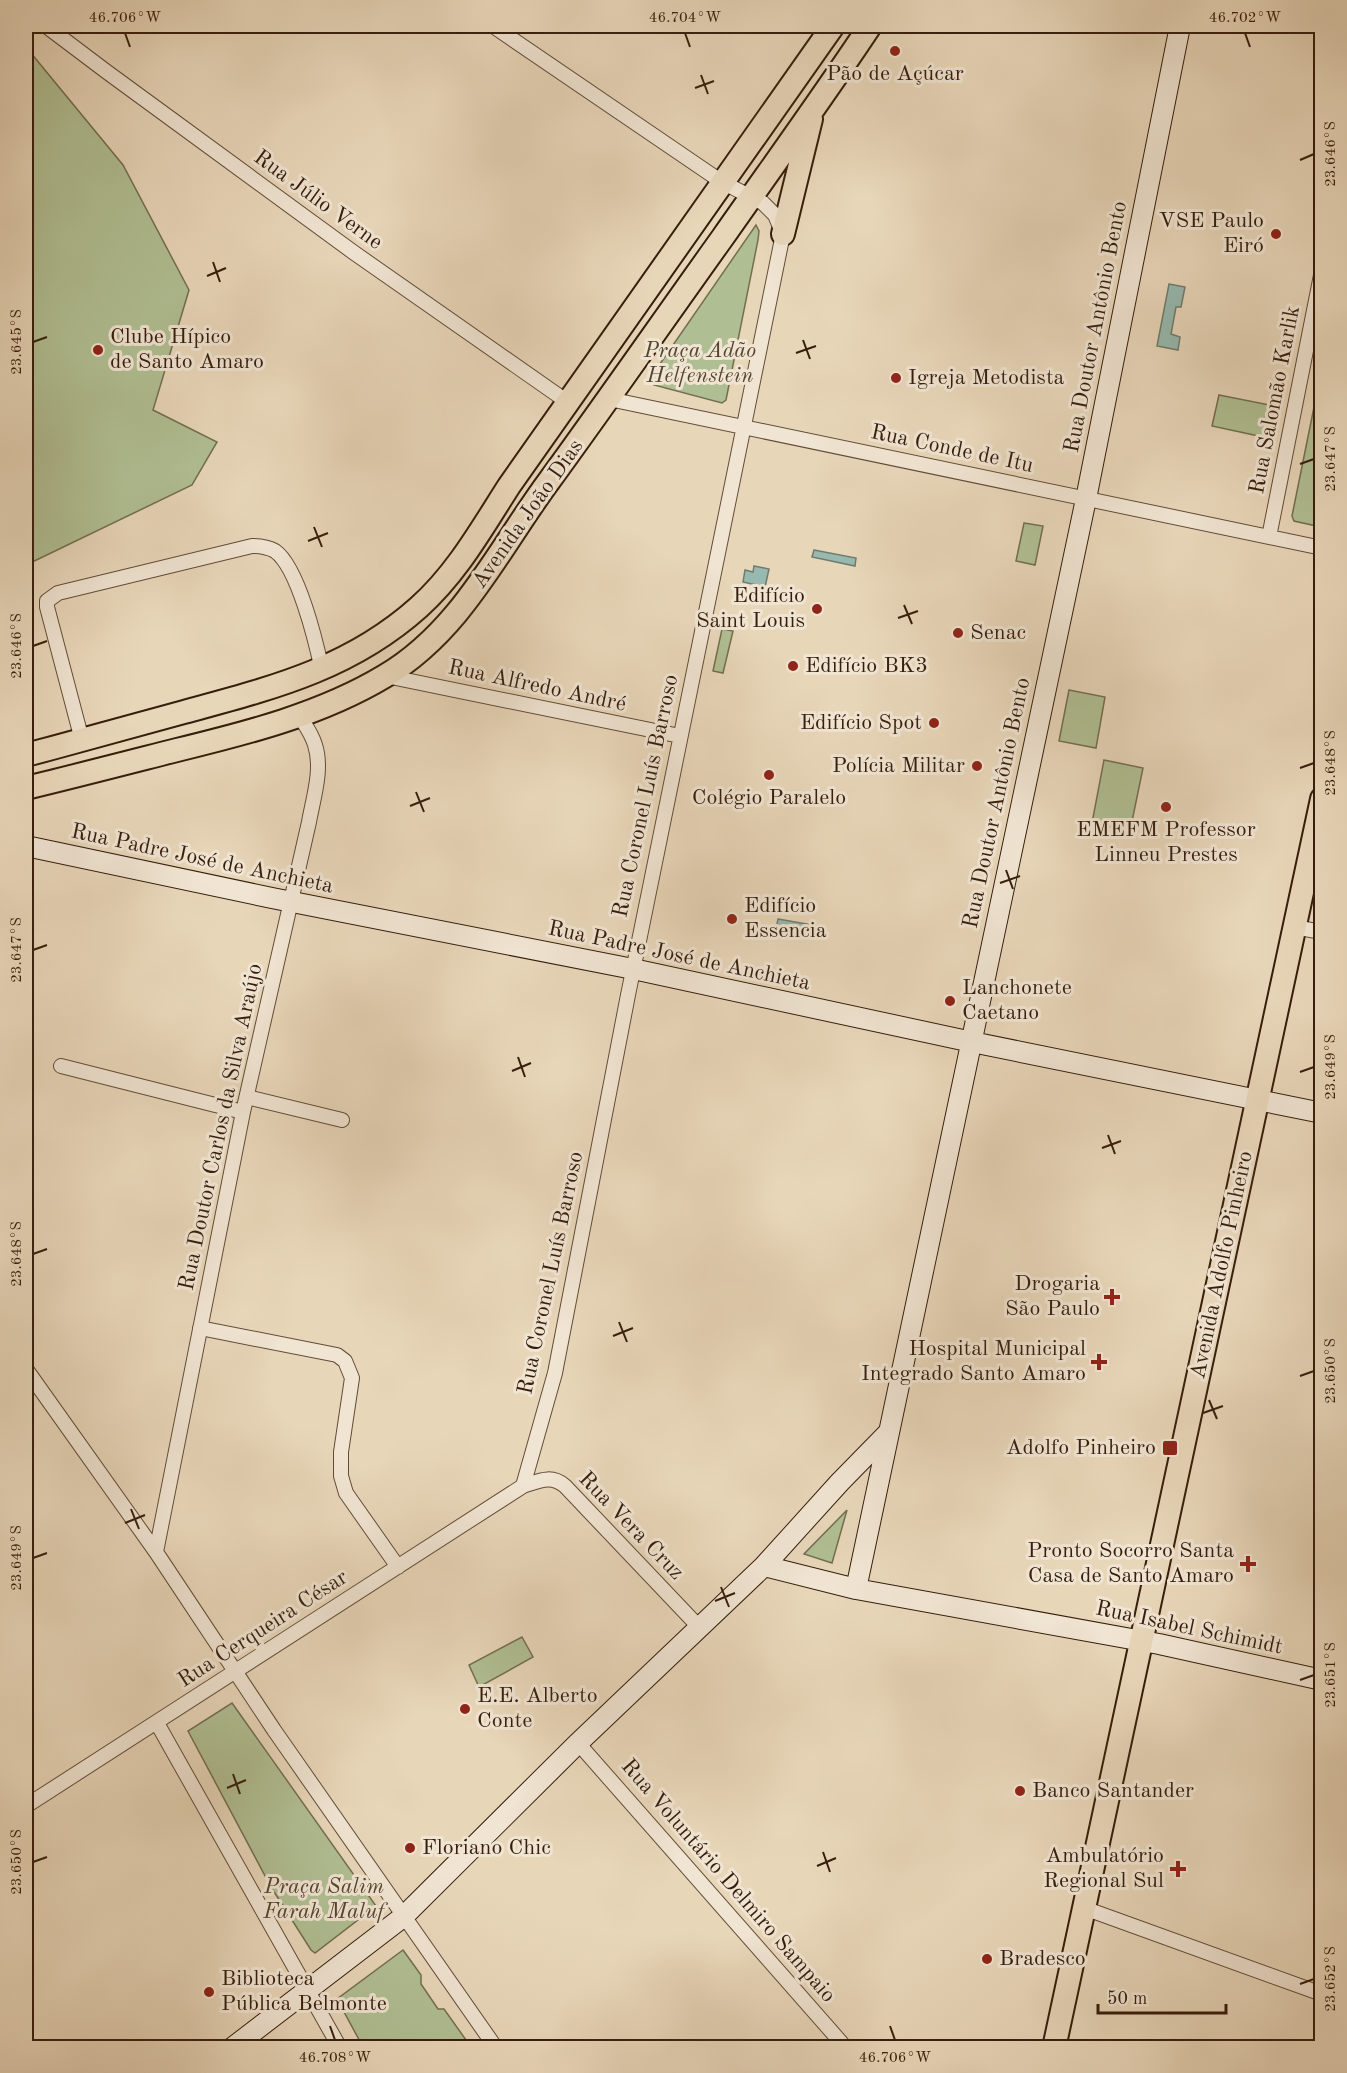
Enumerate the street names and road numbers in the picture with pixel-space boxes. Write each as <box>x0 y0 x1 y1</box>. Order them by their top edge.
street label: Rua Júlio Verne <box>250 146 386 254</box>
street label: Rua Doutor Antônio Bento <box>1061 199 1131 455</box>
street label: Rua Salomão Karlik <box>1246 304 1304 496</box>
street label: Rua Conde de Itu <box>869 421 1036 477</box>
street label: Avenida João Dias <box>468 435 588 593</box>
street label: Rua Alfredo André <box>446 656 628 716</box>
street label: Rua Coronel Luís Barroso <box>609 673 683 919</box>
street label: Rua Doutor Antônio Bento <box>960 675 1034 931</box>
street label: Rua Padre José de Anchieta <box>69 820 335 898</box>
street label: Rua Padre José de Anchieta <box>546 917 812 995</box>
street label: Rua Doutor Carlos da Silva Araújo <box>176 961 266 1293</box>
street label: Avenida Adolfo Pinheiro <box>1187 1149 1257 1381</box>
street label: Rua Coronel Luís Barroso <box>514 1150 588 1396</box>
street label: Rua Vera Cruz <box>574 1468 688 1584</box>
street label: Rua Cerqueira César <box>174 1566 352 1692</box>
street label: Rua Isabel Schimidt <box>1093 1597 1285 1659</box>
street label: Rua Voluntário Delmiro Sampaio <box>617 1755 839 2007</box>

